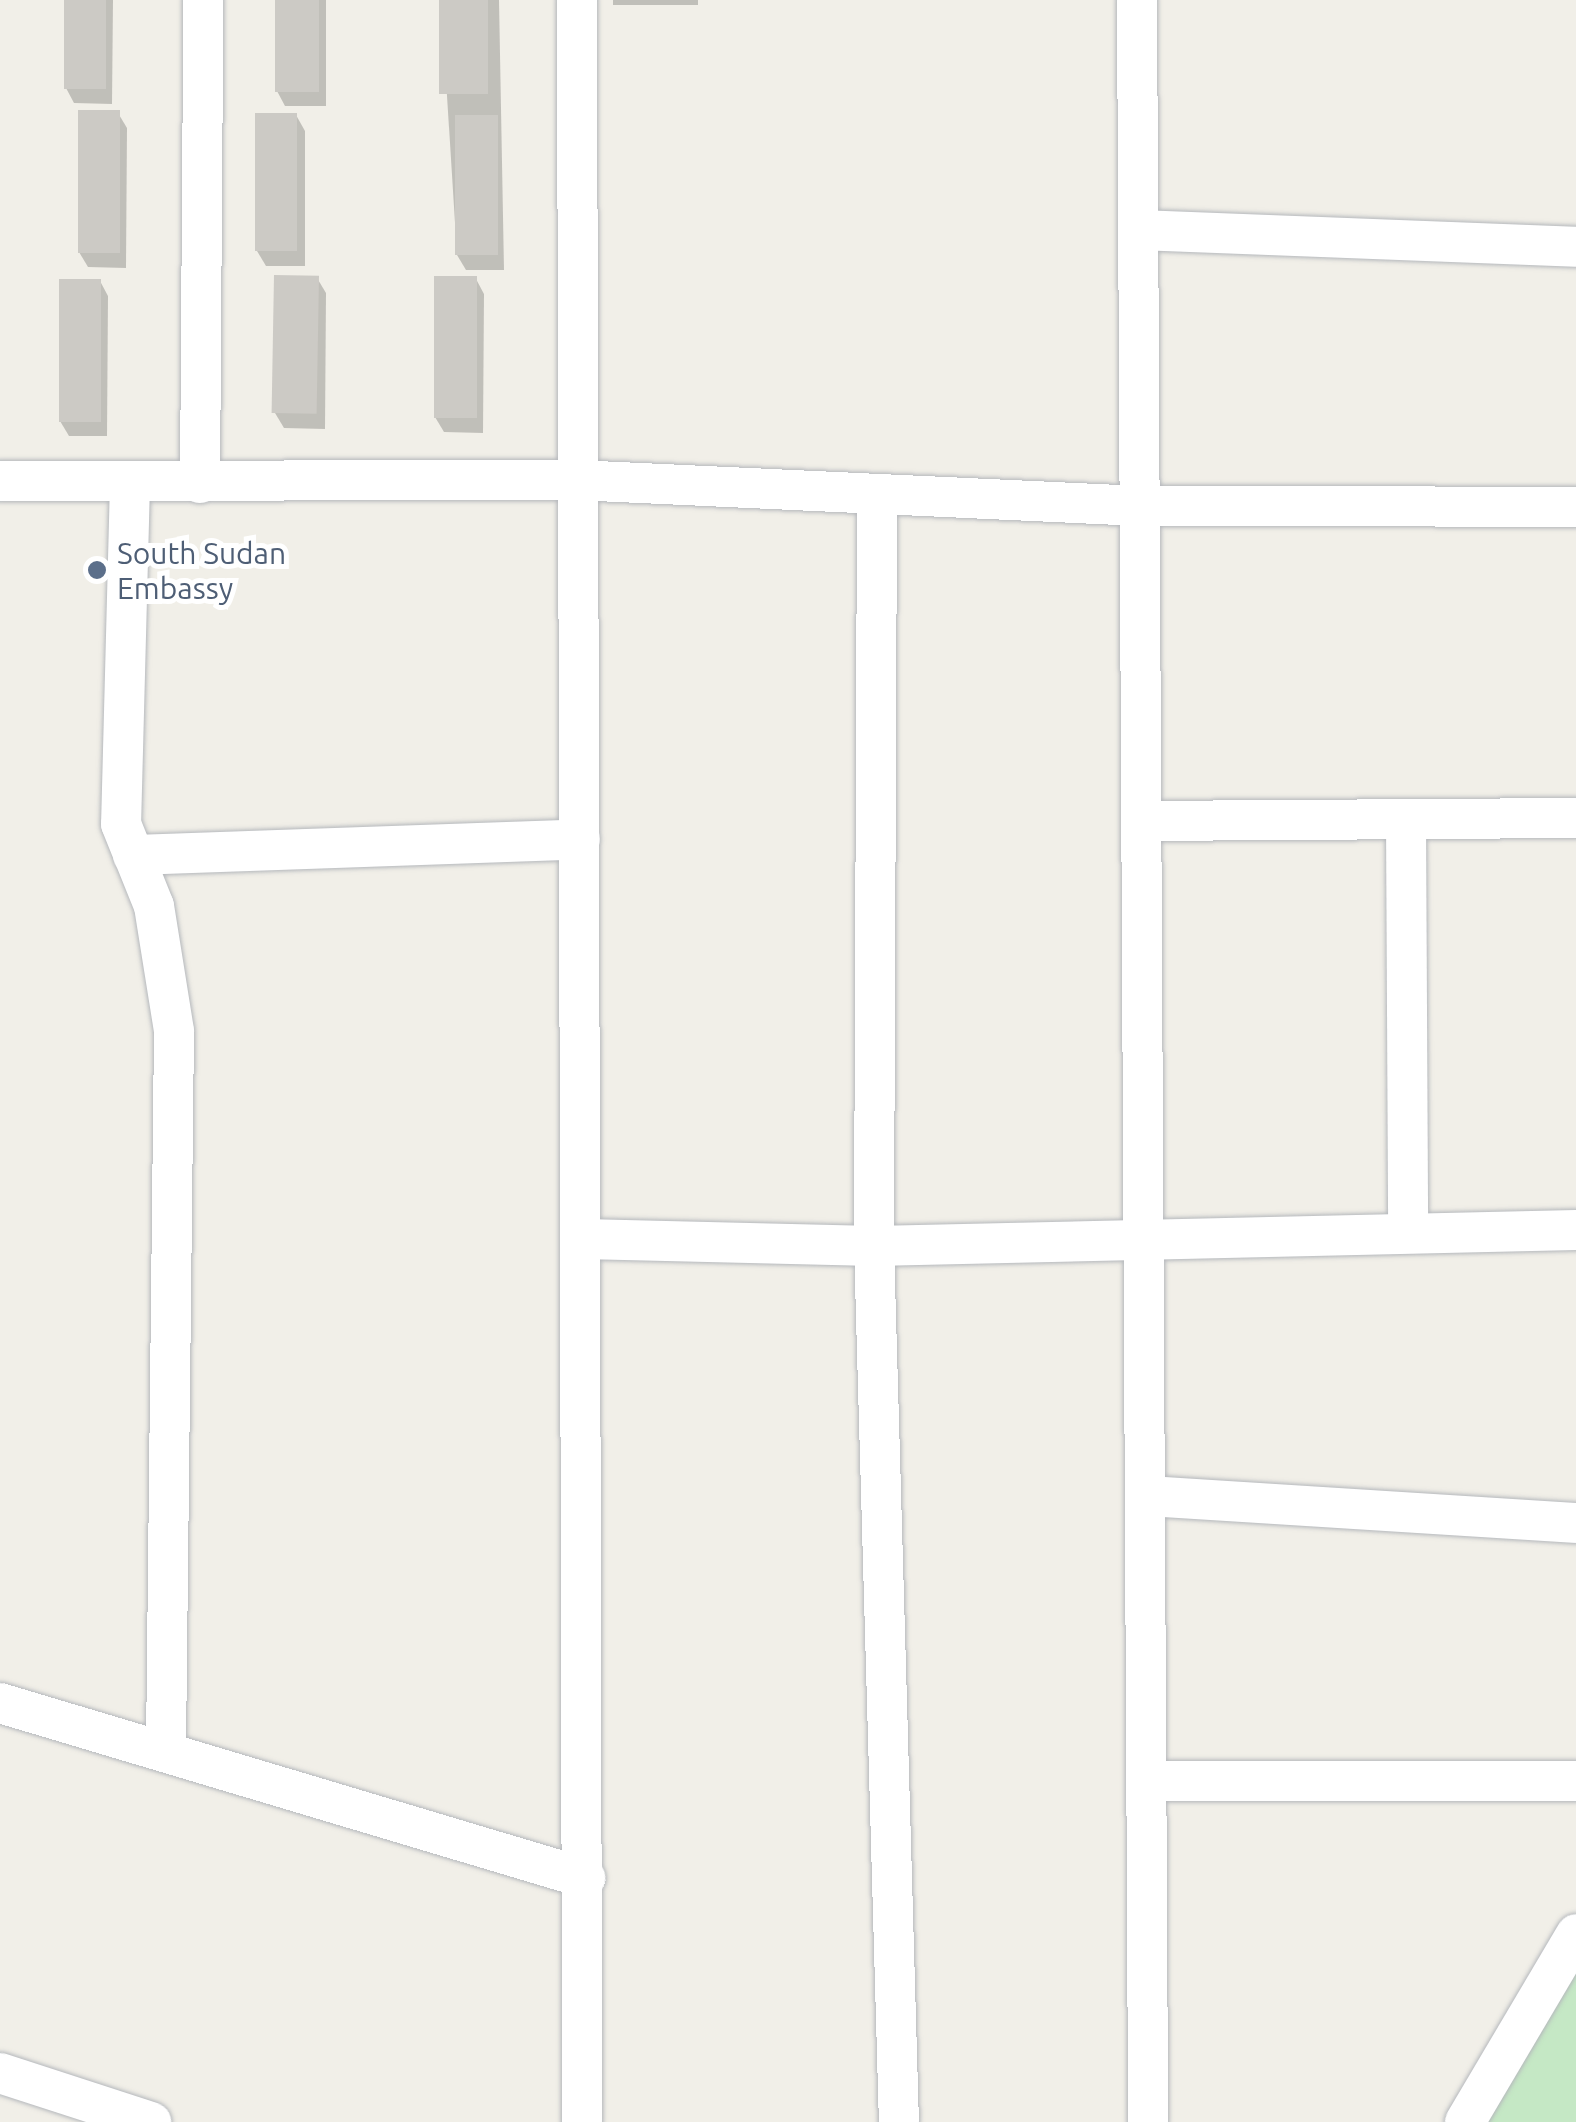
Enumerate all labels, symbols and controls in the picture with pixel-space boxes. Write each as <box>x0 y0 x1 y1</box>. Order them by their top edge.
place label: South Sudan Embassy <box>117 535 286 606</box>
marker: South Sudan Embassy <box>86 559 108 581</box>

